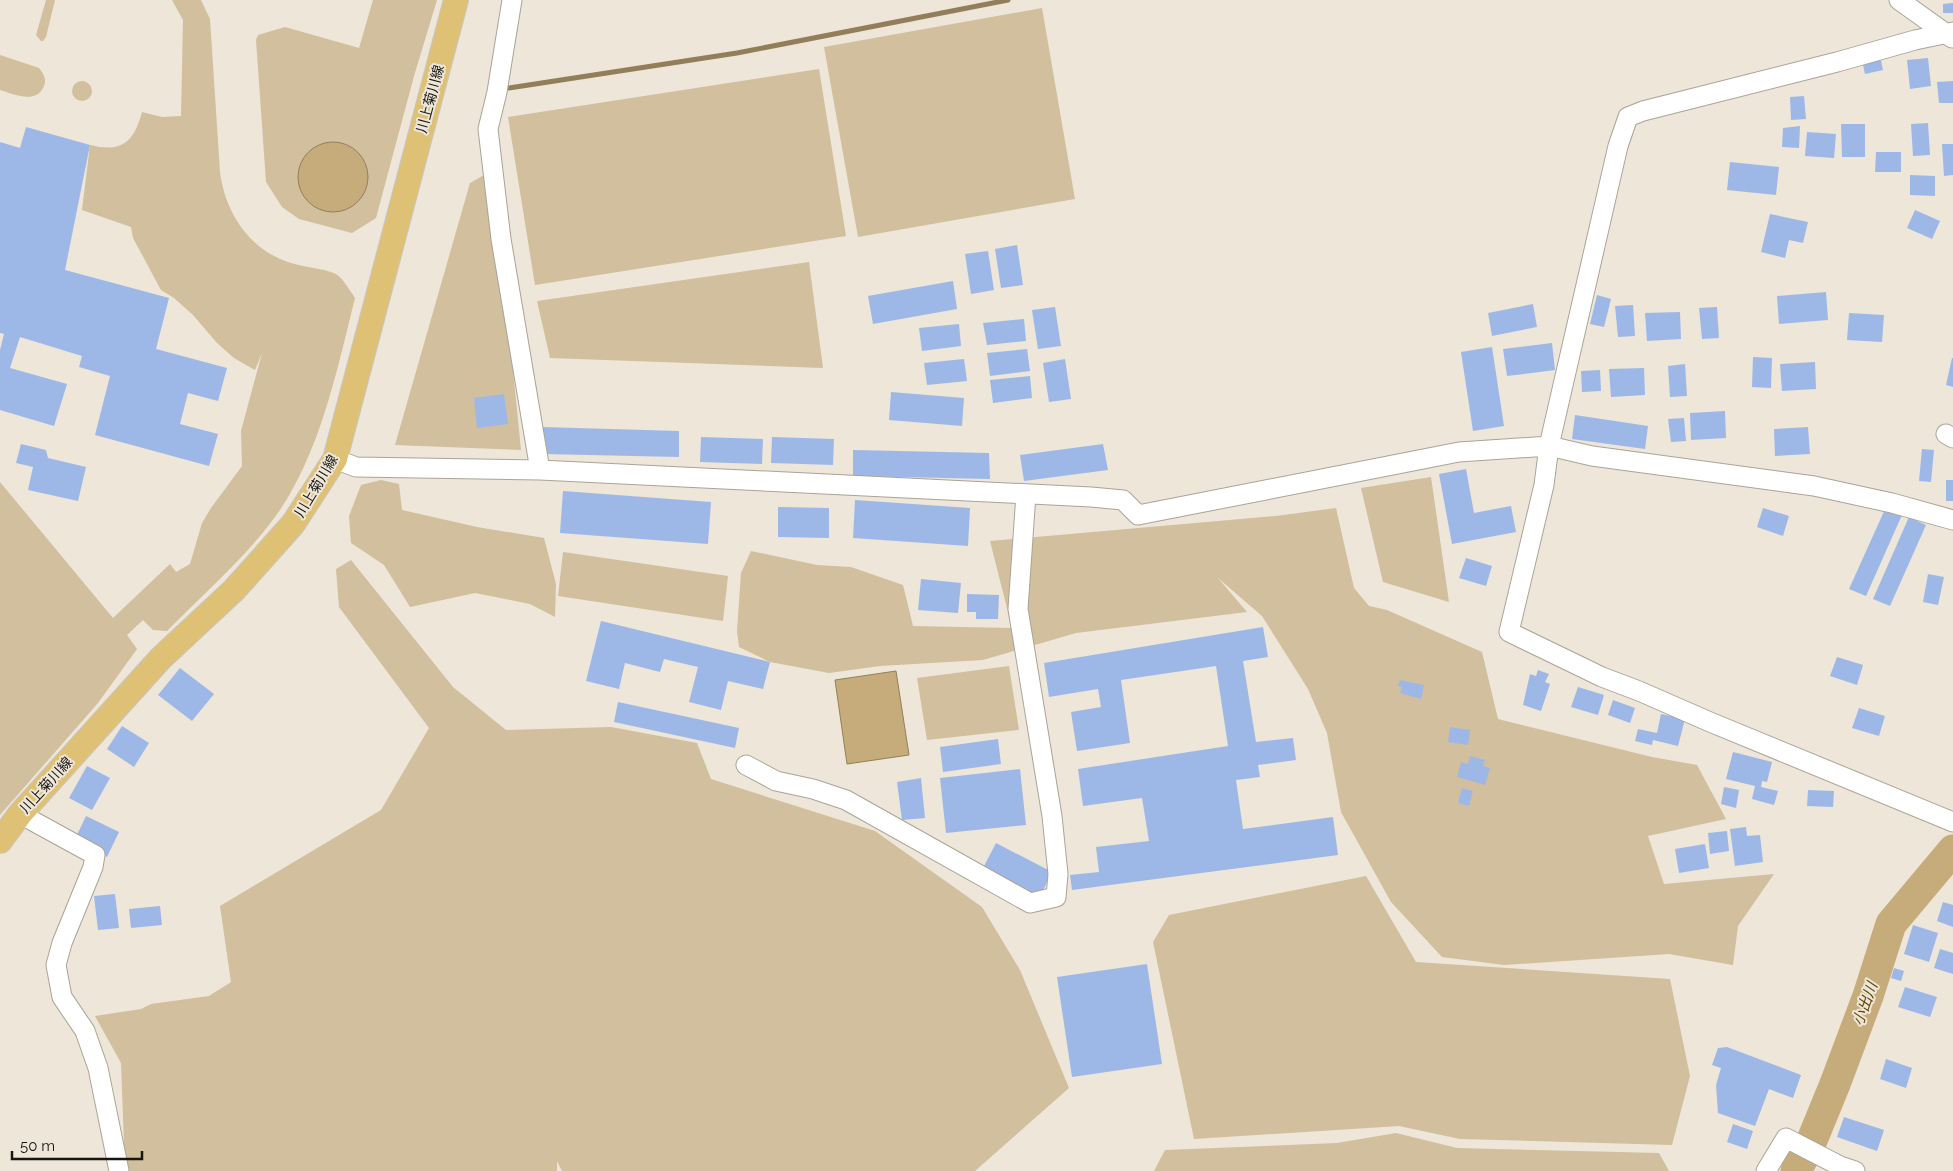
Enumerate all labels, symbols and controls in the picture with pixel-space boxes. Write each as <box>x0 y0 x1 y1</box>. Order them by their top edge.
street label: 川上菊川線 <box>413 63 447 135</box>
street label: 川上菊川線 <box>291 452 341 520</box>
street label: 川上菊川線 <box>17 754 75 816</box>
water label: 小出川 <box>1849 978 1882 1028</box>
scale bar <box>12 1128 142 1160</box>
text: 50 m <box>20 1137 55 1155</box>

